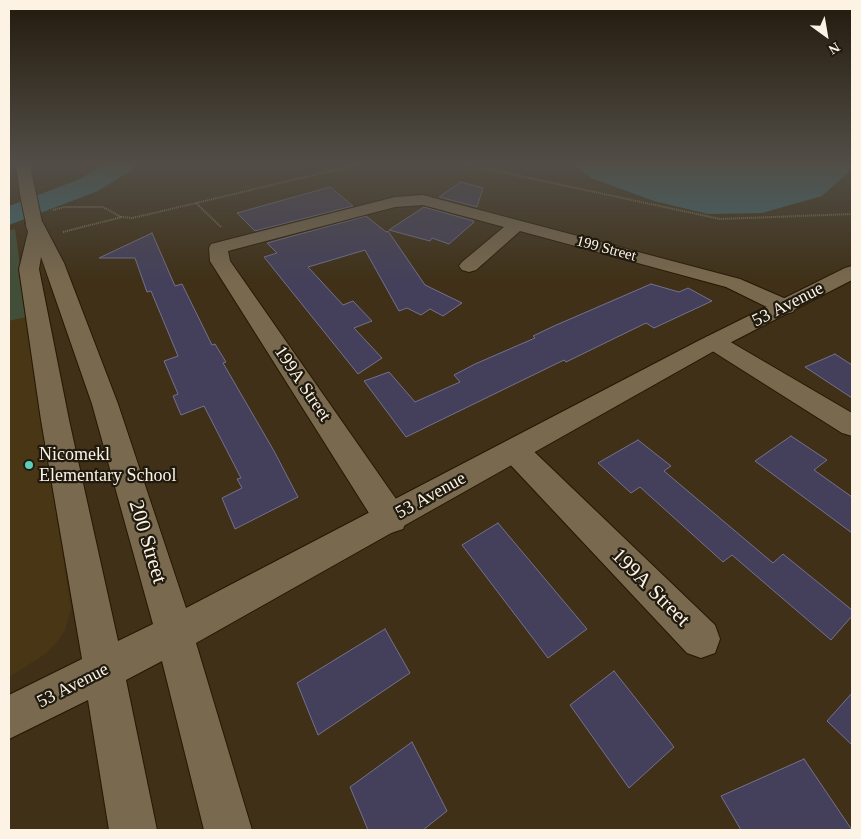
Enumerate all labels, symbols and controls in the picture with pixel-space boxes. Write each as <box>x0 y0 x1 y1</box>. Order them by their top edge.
north arrow <box>801 10 851 60</box>
text: N <box>826 39 842 57</box>
street label: 199 Street <box>574 232 638 266</box>
street label: 53 Avenue <box>749 278 827 332</box>
street label: 199A Street <box>269 342 335 426</box>
place label: Nicomekl Elementary School <box>39 444 176 486</box>
marker: Nicomekl Elementary School <box>23 459 35 471</box>
street label: 53 Avenue <box>392 468 470 524</box>
street label: 200 Street <box>122 497 172 587</box>
street label: 199A Street <box>605 543 695 633</box>
street label: 53 Avenue <box>34 659 112 713</box>

